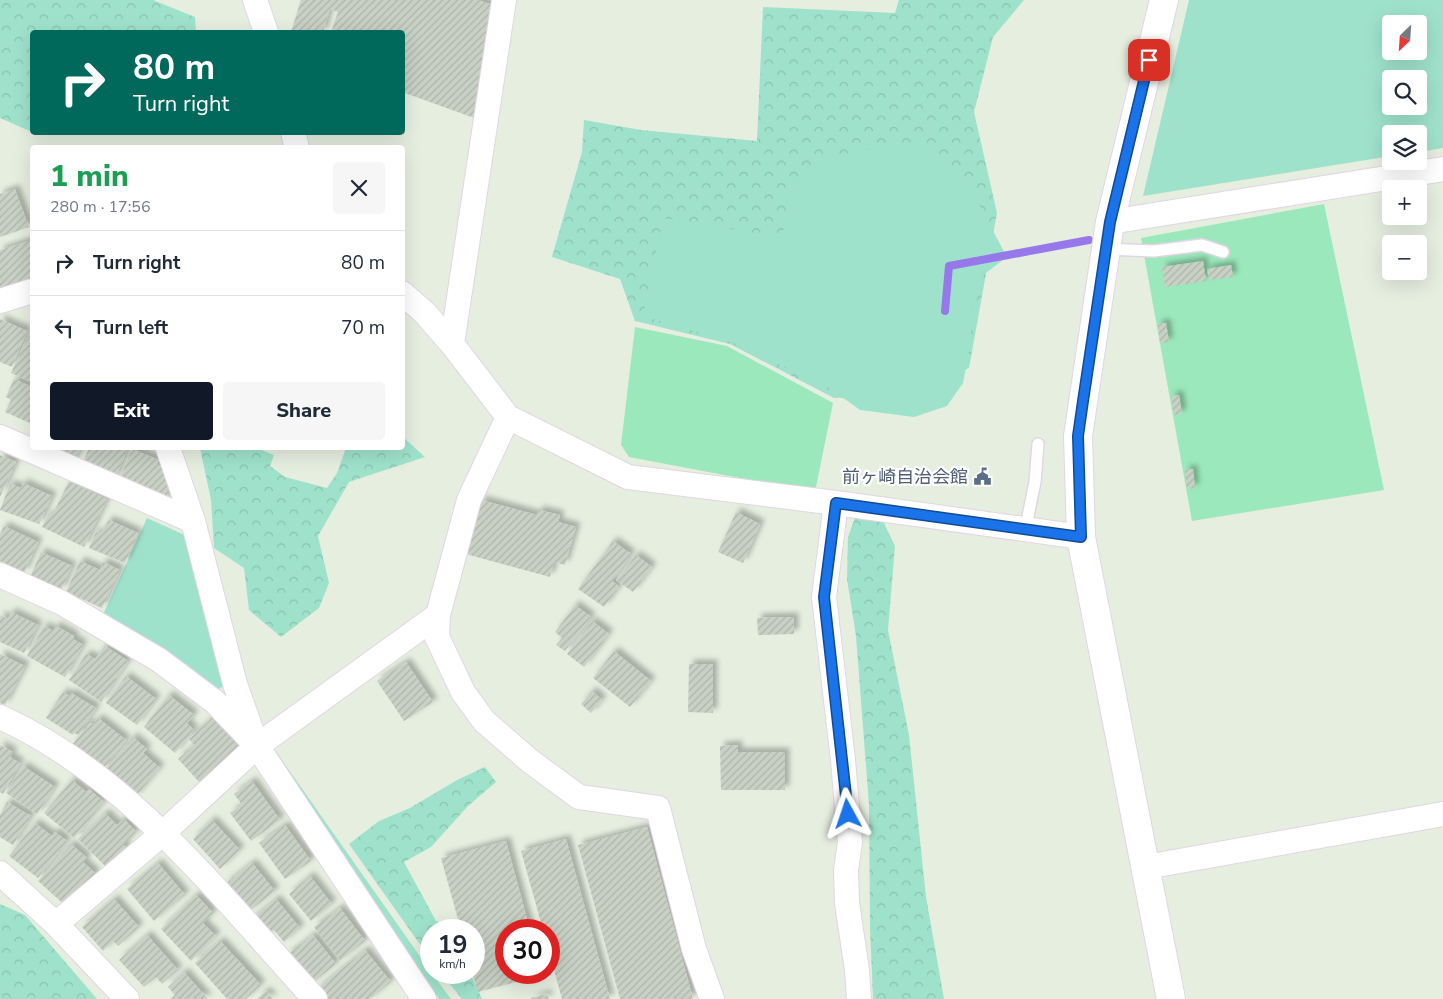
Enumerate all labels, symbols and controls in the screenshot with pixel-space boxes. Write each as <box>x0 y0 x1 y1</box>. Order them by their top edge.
north arrow <box>1382 15 1428 60</box>
map controls <box>1382 15 1427 280</box>
pin <box>1128 39 1170 81</box>
text: 80 m <box>133 44 215 91</box>
icon: arrive <box>1135 46 1163 74</box>
icon: right <box>50 50 115 115</box>
button: search <box>1382 70 1427 115</box>
text: Turn right <box>133 89 229 119</box>
button: layers <box>1382 125 1427 170</box>
text: 1 min <box>50 156 129 197</box>
button: close <box>333 162 385 214</box>
button: + <box>1382 180 1427 225</box>
text: 280 m · 17:56 <box>50 196 151 218</box>
button: − <box>1382 235 1427 280</box>
icon: right <box>50 249 78 277</box>
text: Turn right <box>93 250 180 276</box>
text: 80 m <box>341 250 385 276</box>
icon: left <box>50 314 78 342</box>
text: Turn left <box>93 315 168 341</box>
text: 70 m <box>341 315 385 341</box>
button: Exit <box>50 382 213 440</box>
button: Share <box>223 382 385 440</box>
place label: 前ヶ崎自治会館 <box>842 465 968 489</box>
public building icon: 前ヶ崎自治会館 <box>972 467 992 487</box>
position arrow <box>821 787 873 839</box>
speed limit sign: 30 <box>495 919 560 984</box>
text: 19 <box>437 928 468 962</box>
text: km/h <box>439 956 466 972</box>

